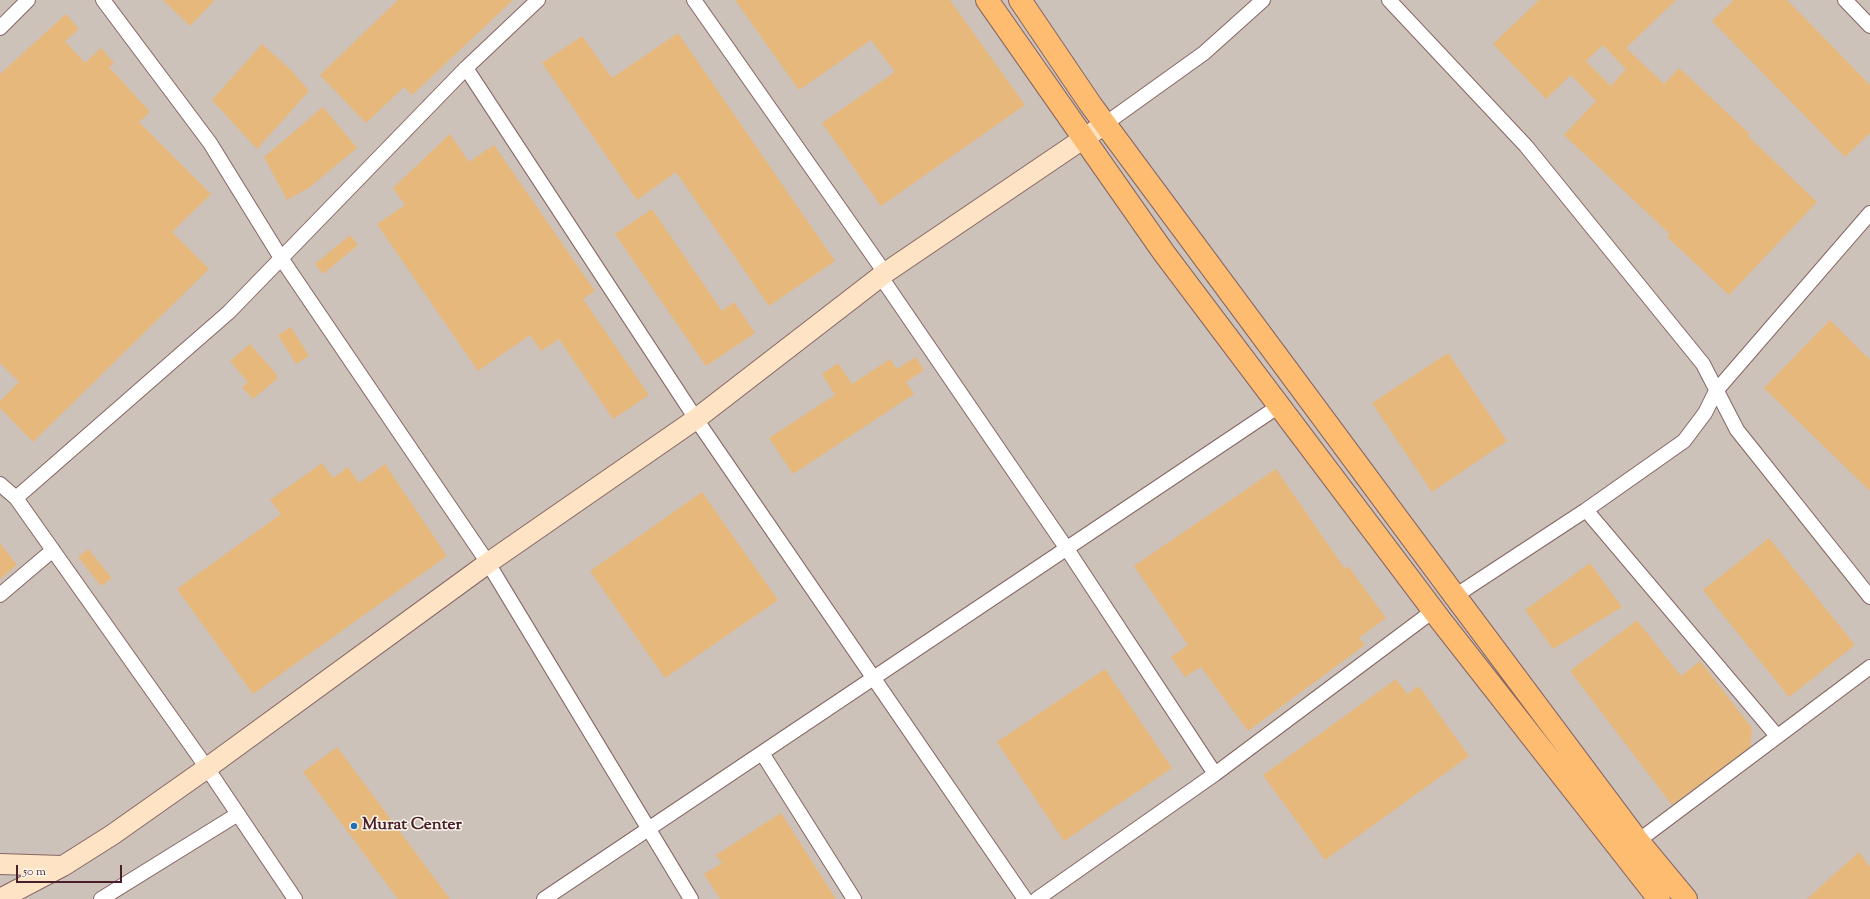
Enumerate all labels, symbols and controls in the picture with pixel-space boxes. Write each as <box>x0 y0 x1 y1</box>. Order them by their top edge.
place label: Murat Center <box>362 816 462 836</box>
marker: Murat Center <box>349 821 359 831</box>
scale bar <box>18 857 124 883</box>
text: 50 m <box>23 863 46 881</box>

